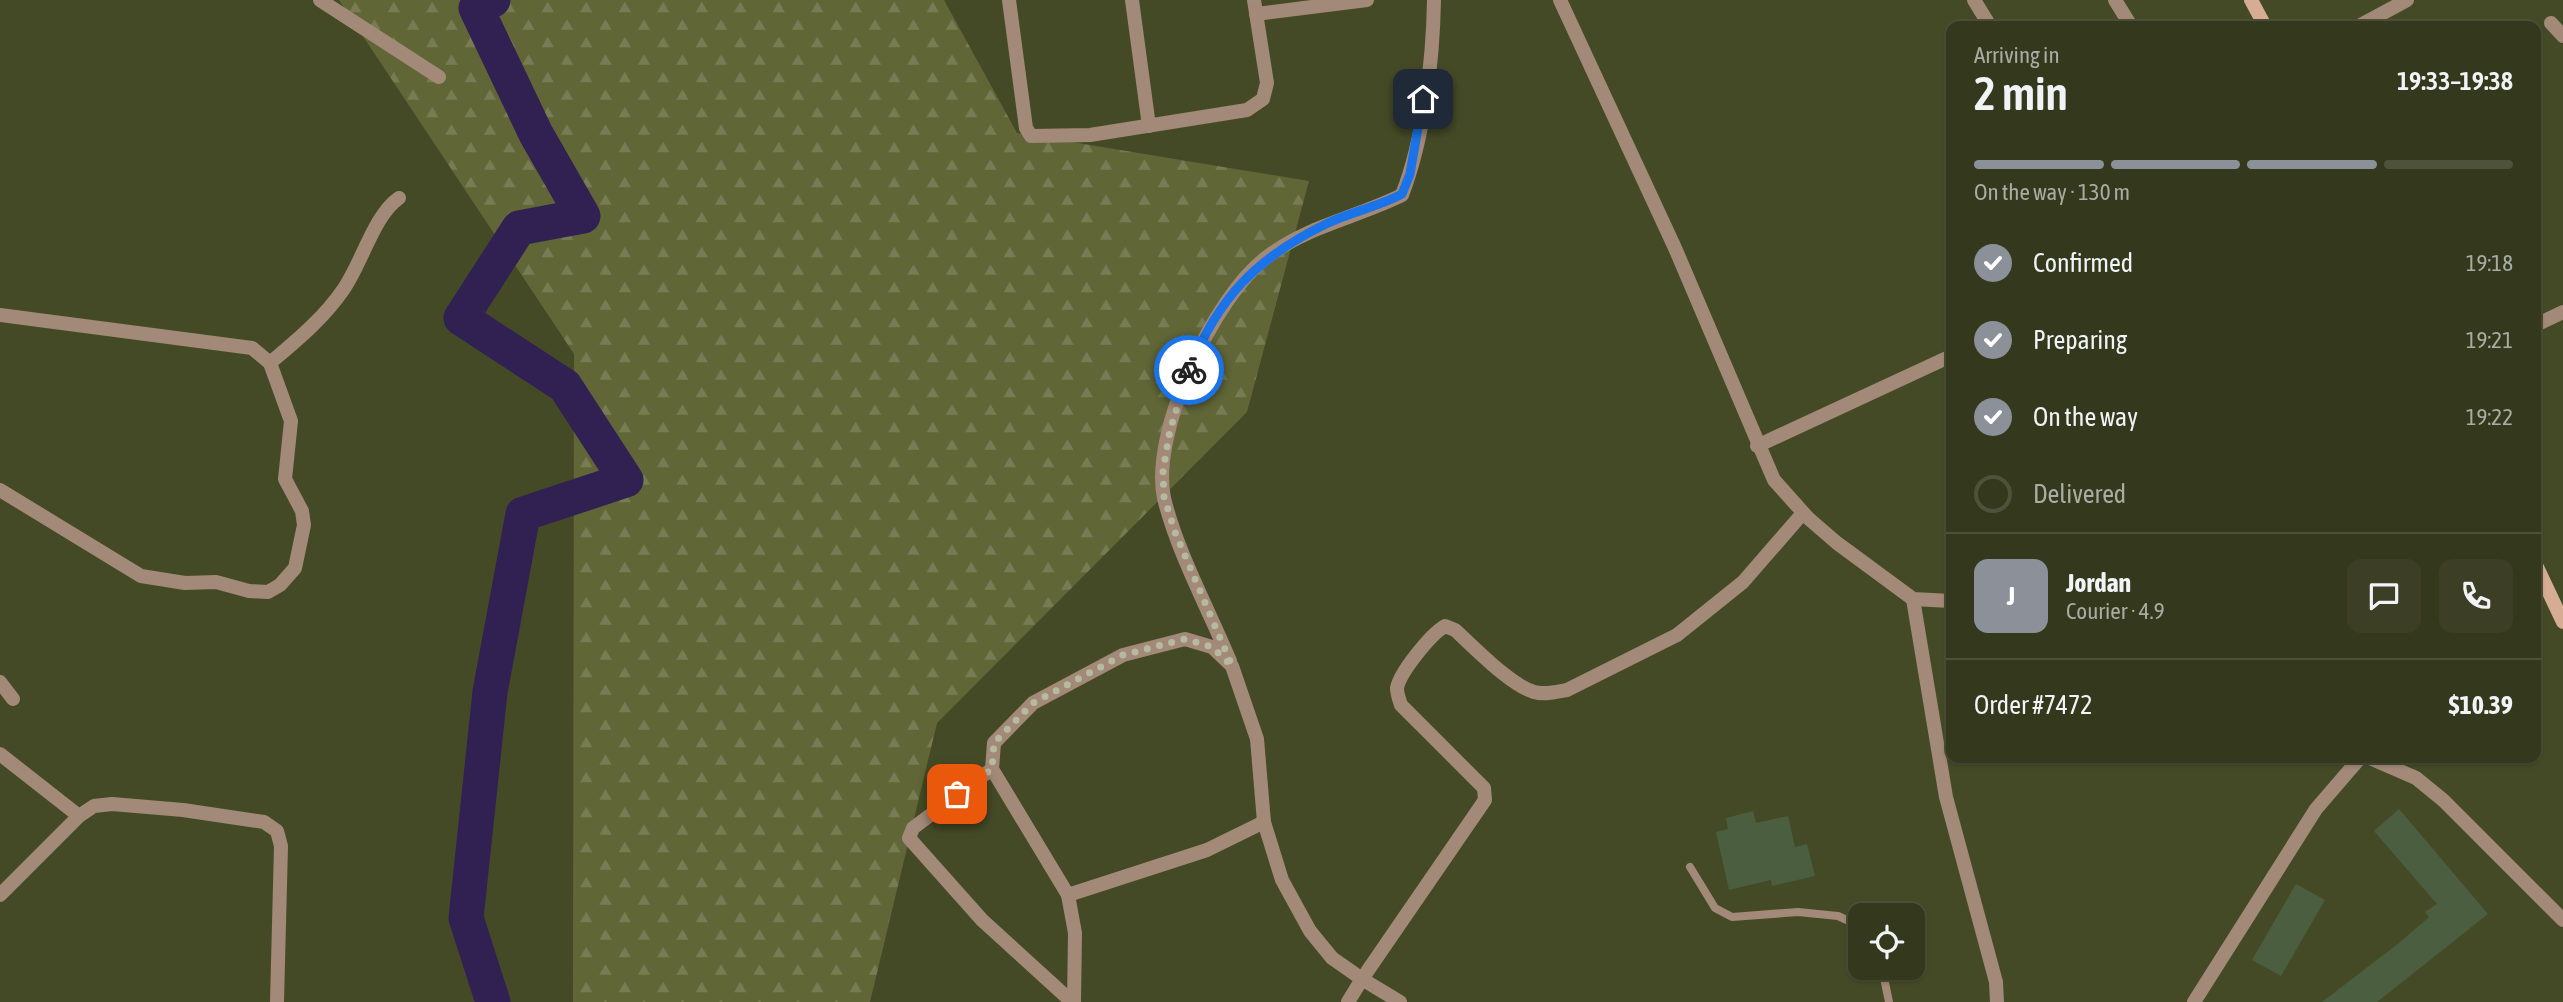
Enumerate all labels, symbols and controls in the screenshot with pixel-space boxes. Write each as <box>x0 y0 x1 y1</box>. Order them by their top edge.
text: Arriving in <box>1974 42 2060 68</box>
text: 19:33–19:38 <box>2397 66 2513 96</box>
text: 2 min <box>1974 67 2068 120</box>
pin <box>1393 69 1453 129</box>
icon: home <box>1404 80 1442 118</box>
text: On the way · 130 m <box>1974 179 2130 205</box>
icon: check <box>1974 244 2012 282</box>
text: Confirmed <box>2033 248 2133 278</box>
text: 19:18 <box>2466 250 2513 276</box>
icon: check <box>1974 321 2012 359</box>
text: Preparing <box>2033 325 2127 355</box>
text: 19:21 <box>2466 327 2513 353</box>
courier <box>1154 335 1224 405</box>
icon: bike <box>1170 351 1208 389</box>
icon: check <box>1974 398 2012 436</box>
text: On the way <box>2033 402 2138 432</box>
text: 19:22 <box>2466 404 2513 430</box>
text: Delivered <box>2033 479 2126 509</box>
button: chat <box>2347 559 2421 633</box>
button: phone <box>2439 559 2513 633</box>
text: Jordan <box>2066 568 2131 598</box>
text: J <box>2007 581 2015 611</box>
text: Courier · 4.9 <box>2066 598 2165 624</box>
text: Order #7472 <box>1974 690 2093 720</box>
text: $10.39 <box>2449 690 2513 720</box>
pin <box>927 764 987 824</box>
icon: bag <box>938 775 976 813</box>
map controls <box>1848 903 1925 980</box>
button: locate <box>1848 903 1925 980</box>

